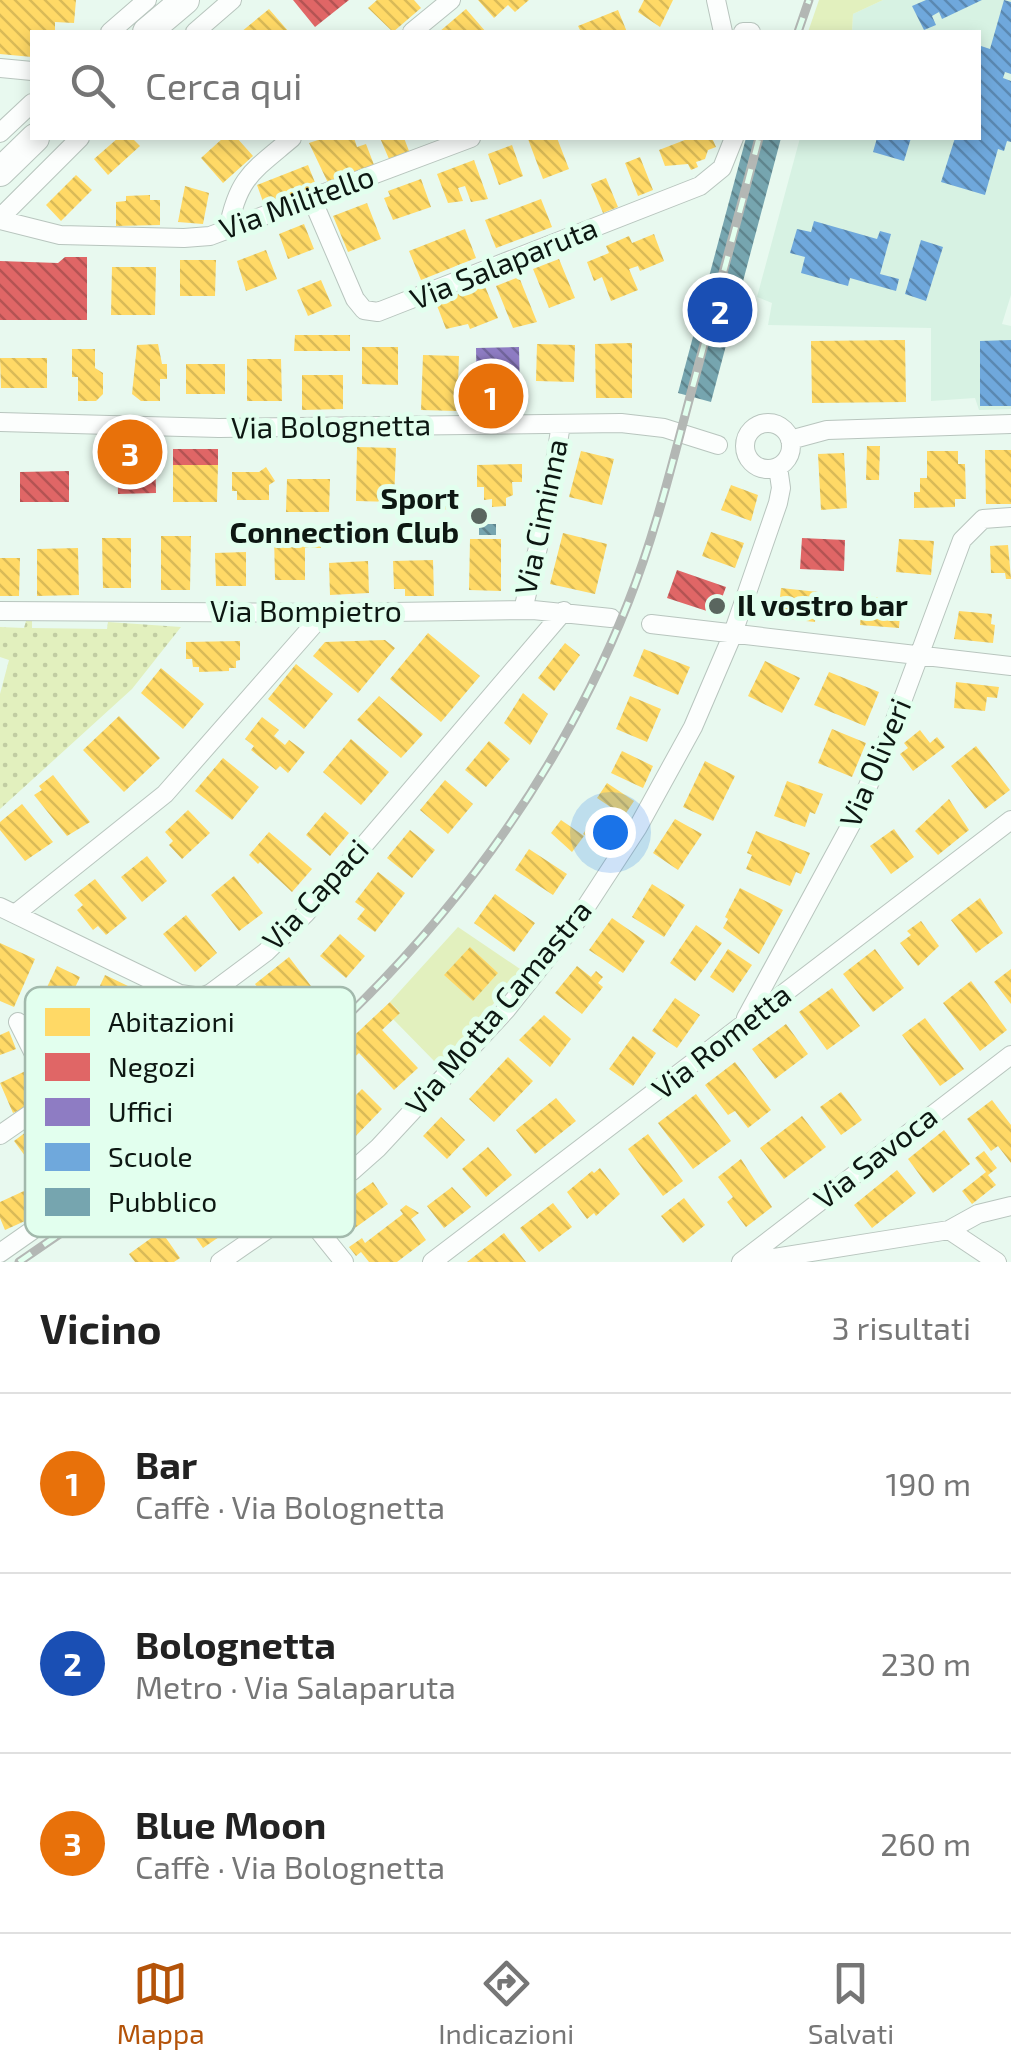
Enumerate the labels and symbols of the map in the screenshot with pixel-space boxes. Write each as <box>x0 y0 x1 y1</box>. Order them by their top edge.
street label: Via Militello <box>214 157 378 246</box>
street label: Via Salaparuta <box>405 208 602 316</box>
pin: 2 <box>688 272 752 348</box>
pin: 1 <box>458 358 524 434</box>
street label: Via Bolognetta <box>231 405 431 445</box>
pin: 3 <box>98 414 162 490</box>
street label: Via Ciminna <box>506 435 574 598</box>
place label: Sport Connection Club <box>230 479 459 549</box>
marker: Sport Connection Club <box>468 505 490 527</box>
place label: Il vostro bar <box>737 586 908 622</box>
street label: Via Bompietro <box>210 592 402 628</box>
marker: Il vostro bar <box>706 595 728 617</box>
street label: Via Oliveri <box>831 692 917 832</box>
your location <box>585 807 636 858</box>
street label: Via Capaci <box>254 831 375 957</box>
street label: Via Motta Camastra <box>397 892 598 1122</box>
street label: Via Rometta <box>644 975 797 1106</box>
legend <box>25 987 355 1237</box>
text: Abitazioni <box>108 1004 235 1038</box>
text: Negozi <box>108 1049 195 1083</box>
text: Uffici <box>108 1094 173 1128</box>
street label: Via Savoca <box>806 1097 943 1216</box>
text: Scuole <box>108 1139 193 1173</box>
text: Pubblico <box>108 1184 217 1218</box>

